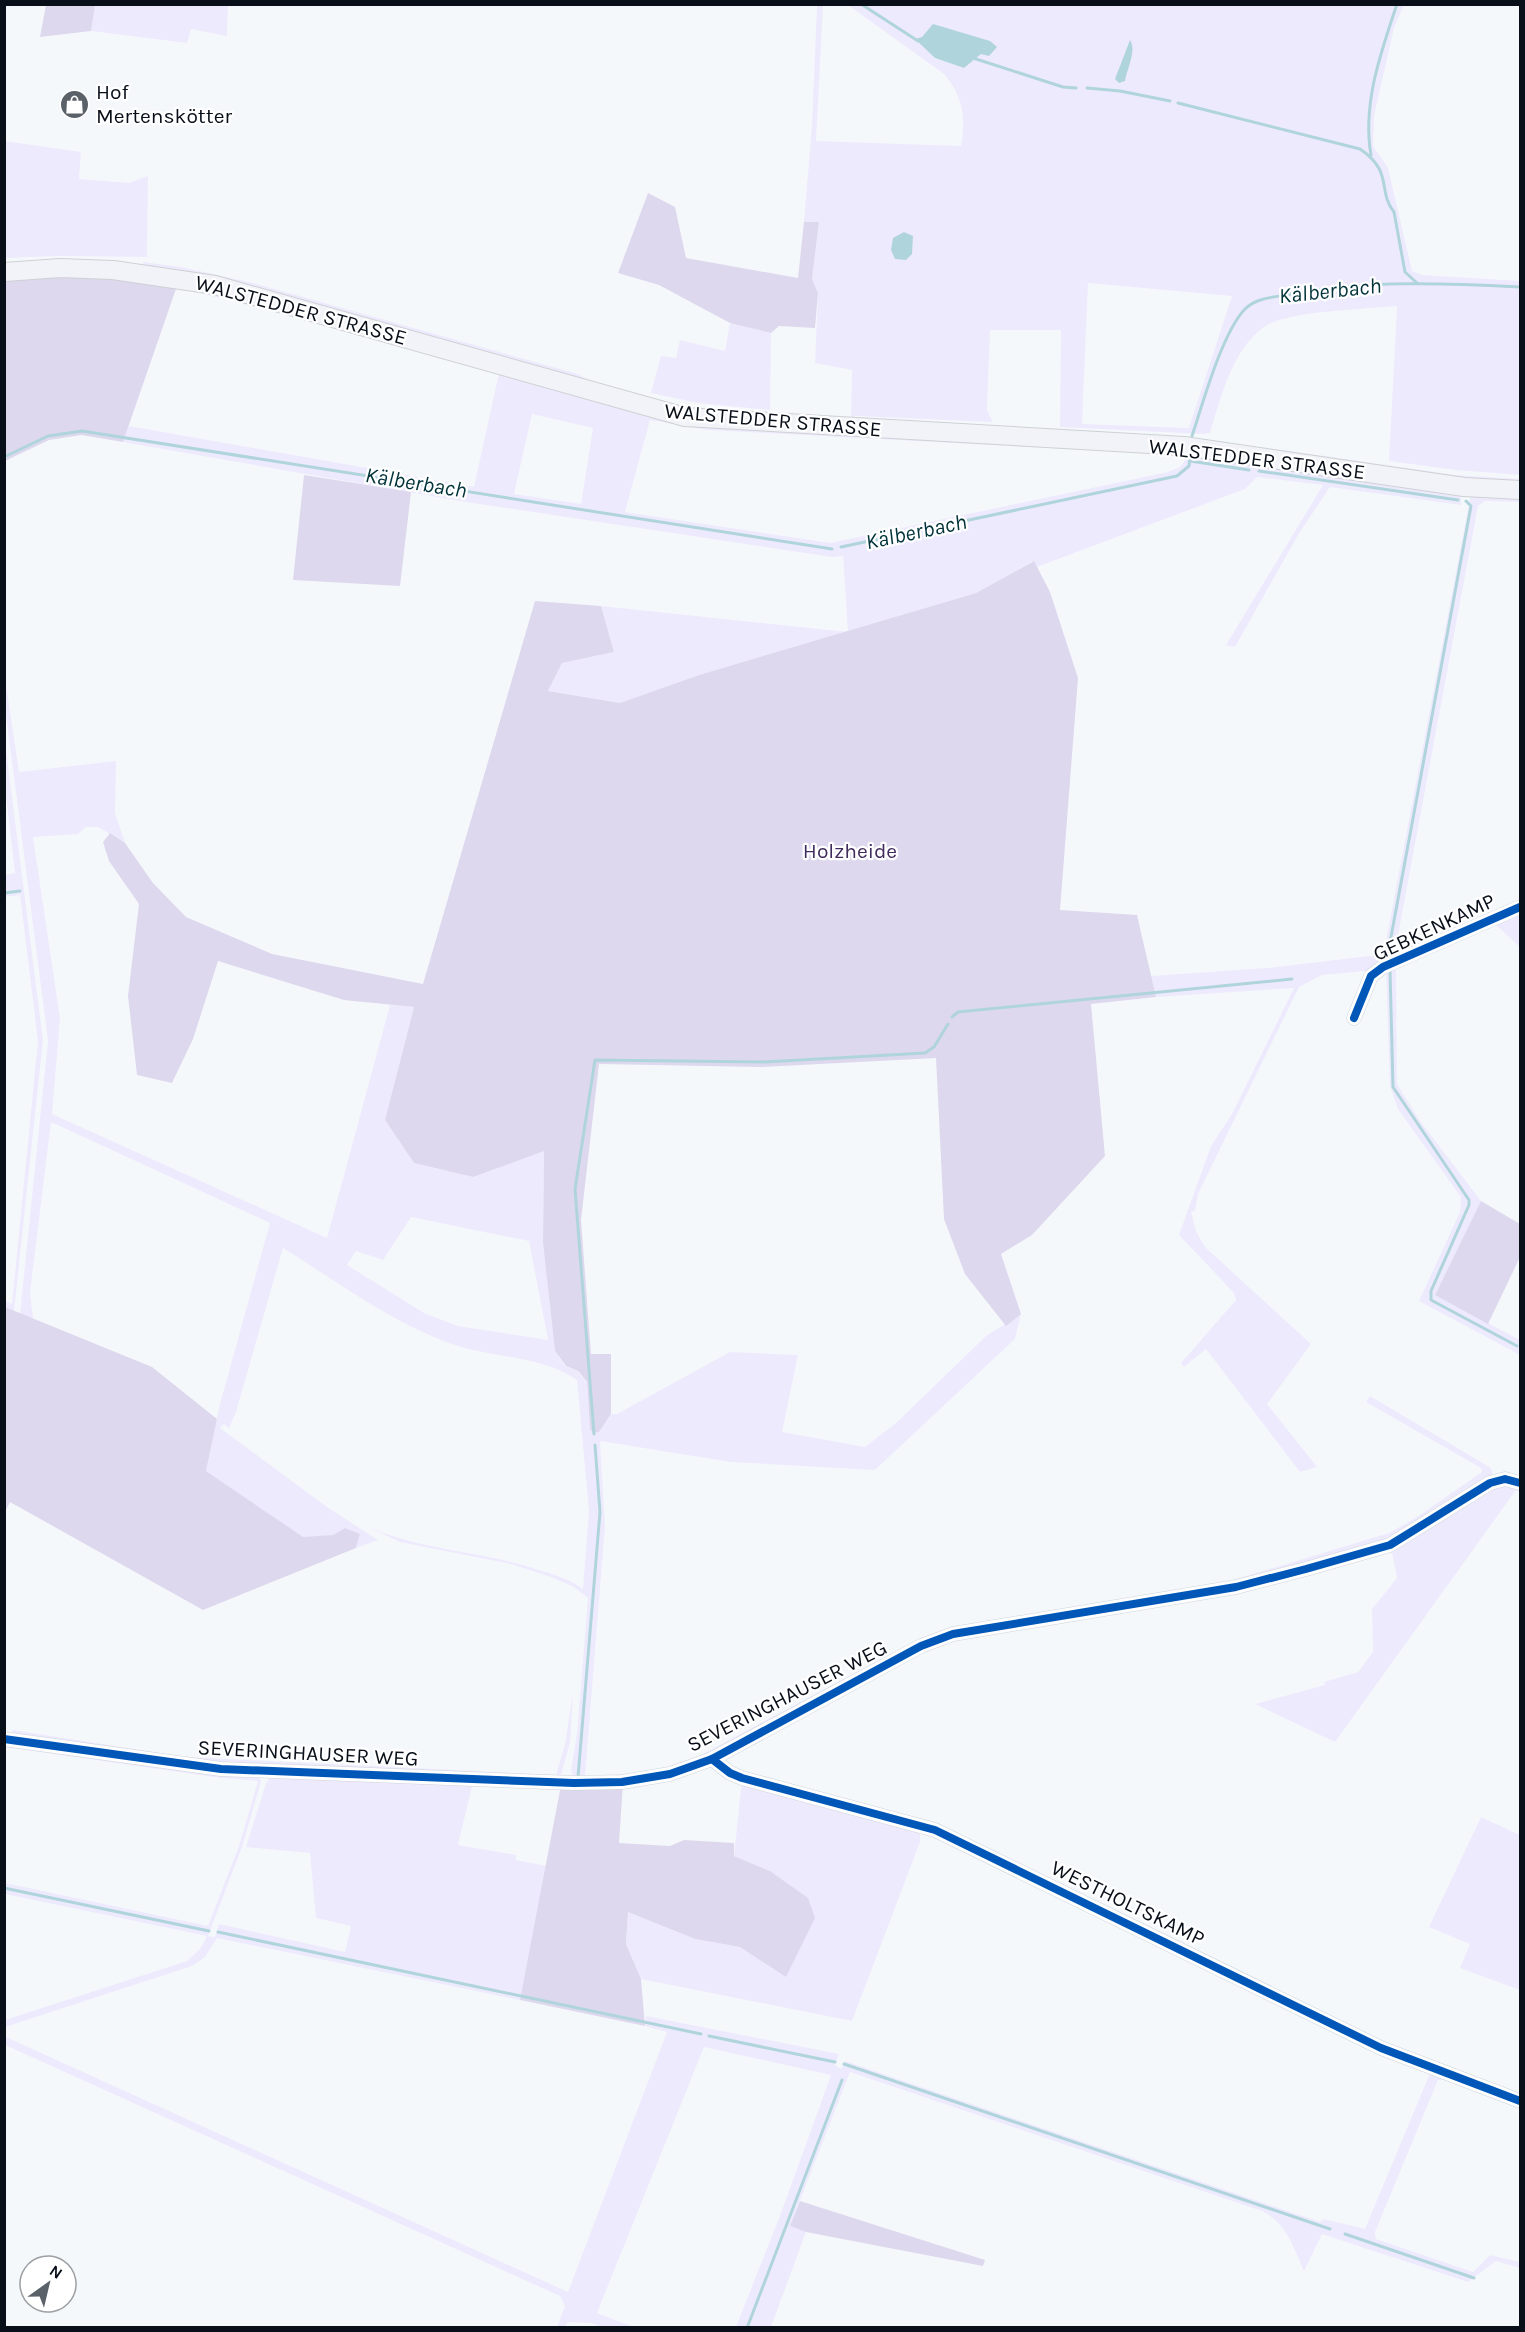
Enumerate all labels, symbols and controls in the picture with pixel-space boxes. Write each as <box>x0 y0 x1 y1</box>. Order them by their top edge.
place label: Hof Mertenskötter <box>96 80 232 128</box>
shop icon: Hof Mertenskötter <box>59 88 91 120</box>
street label: WALSTEDDER STRASSE <box>193 270 409 350</box>
water label: Kälberbach <box>1278 273 1382 309</box>
street label: WALSTEDDER STRASSE <box>664 399 882 441</box>
street label: WALSTEDDER STRASSE <box>1148 434 1366 484</box>
water label: Kälberbach <box>363 462 469 504</box>
water label: Kälberbach <box>863 509 969 555</box>
park label: Holzheide <box>803 839 897 863</box>
street label: GEBKENKAMP <box>1369 888 1499 966</box>
street label: SEVERINGHAUSER WEG <box>683 1635 891 1757</box>
street label: SEVERINGHAUSER WEG <box>197 1735 419 1771</box>
street label: WESTHOLTSKAMP <box>1047 1855 1209 1951</box>
north arrow <box>18 2254 78 2314</box>
text: N <box>46 2261 66 2283</box>

